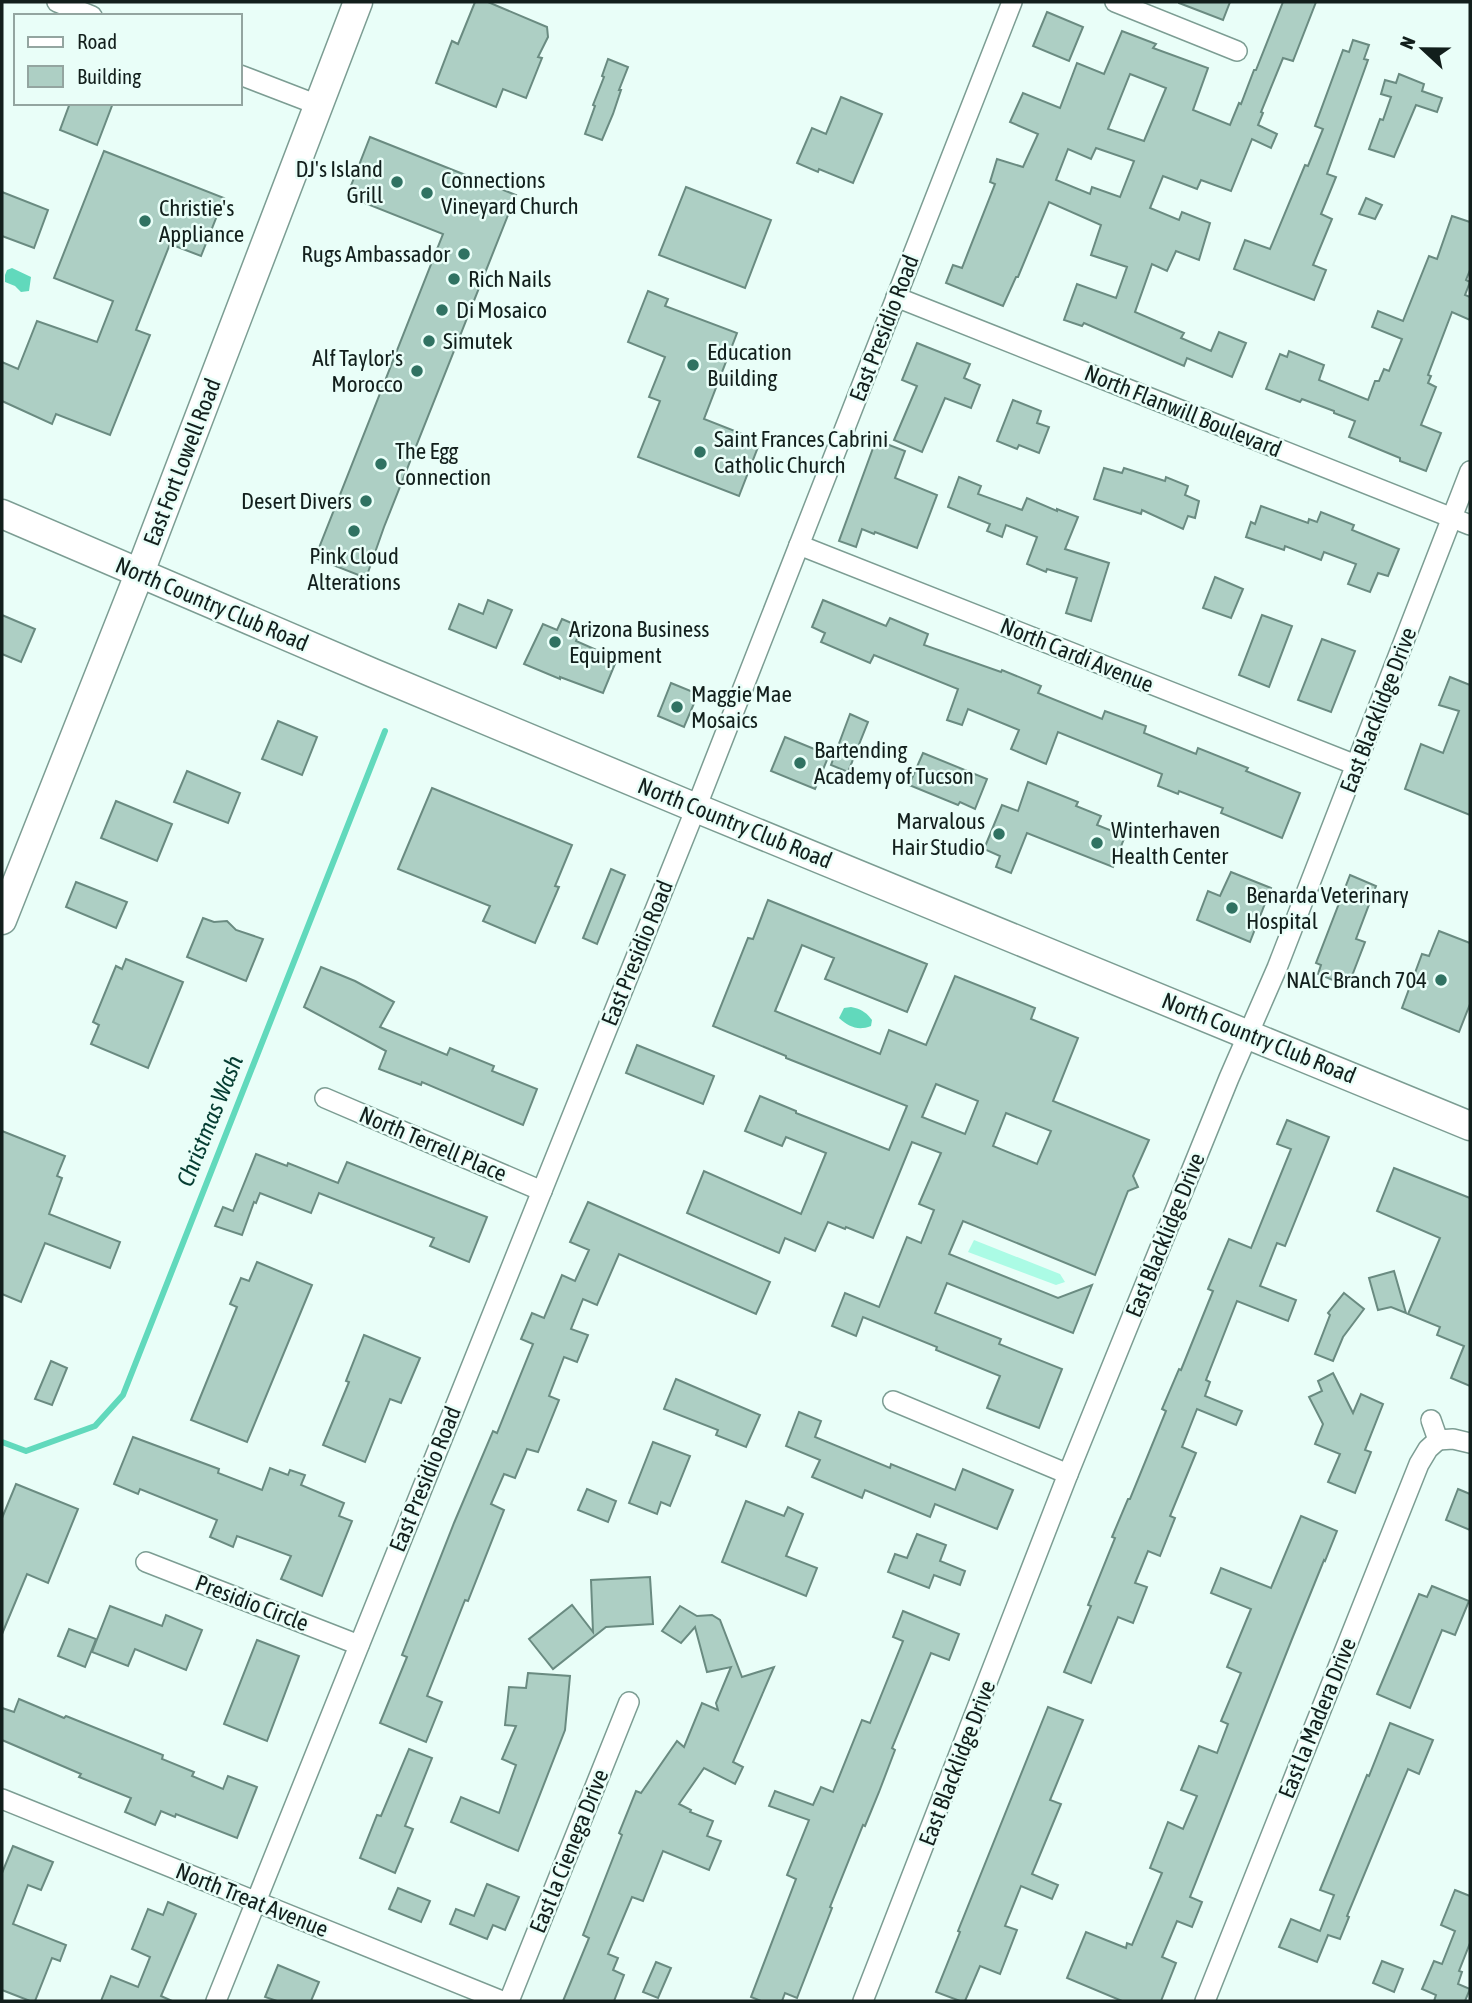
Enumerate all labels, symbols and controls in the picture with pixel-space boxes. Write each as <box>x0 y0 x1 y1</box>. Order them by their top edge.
legend <box>14 14 242 105</box>
north arrow <box>1388 14 1458 84</box>
text: Road <box>77 29 117 53</box>
text: N <box>1395 33 1420 52</box>
text: Building <box>77 64 141 88</box>
place label: DJ's Island Grill <box>296 156 383 208</box>
place label: Connections Vineyard Church <box>441 167 579 219</box>
marker: DJ's Island Grill <box>389 174 405 190</box>
marker: Connections Vineyard Church <box>419 185 435 201</box>
place label: Christie's Appliance <box>159 195 244 247</box>
marker: Christie's Appliance <box>137 213 153 229</box>
place label: Rugs Ambassador <box>301 241 451 267</box>
marker: Rugs Ambassador <box>456 246 472 262</box>
street label: East Presidio Road <box>844 251 924 405</box>
place label: Rich Nails <box>468 266 551 292</box>
marker: Rich Nails <box>446 271 462 287</box>
place label: Di Mosaico <box>456 297 547 323</box>
marker: Di Mosaico <box>434 302 450 318</box>
place label: Simutek <box>443 328 513 354</box>
marker: Simutek <box>421 333 437 349</box>
place label: Education Building <box>707 339 792 391</box>
place label: Alf Taylor's Morocco <box>312 345 403 397</box>
marker: Education Building <box>685 357 701 373</box>
street label: North Flanwill Boulevard <box>1081 360 1285 462</box>
marker: Alf Taylor's Morocco <box>409 363 425 379</box>
street label: East Fort Lowell Road <box>138 375 226 549</box>
place label: Saint Frances Cabrini Catholic Church <box>714 426 888 478</box>
place label: The Egg Connection <box>395 438 491 490</box>
marker: Saint Frances Cabrini Catholic Church <box>692 444 708 460</box>
marker: The Egg Connection <box>373 456 389 472</box>
place label: Desert Divers <box>241 488 352 514</box>
marker: Desert Divers <box>358 493 374 509</box>
marker: Pink Cloud Alterations <box>346 523 362 539</box>
place label: Pink Cloud Alterations <box>307 543 401 595</box>
street label: North Country Club Road <box>112 552 312 656</box>
street label: North Cardi Avenue <box>997 612 1157 698</box>
place label: Arizona Business Equipment <box>569 616 709 668</box>
street label: East Blacklidge Drive <box>1335 624 1421 796</box>
marker: Arizona Business Equipment <box>547 634 563 650</box>
place label: Maggie Mae Mosaics <box>691 681 792 733</box>
marker: Maggie Mae Mosaics <box>669 699 685 715</box>
place label: Bartending Academy of Tucson <box>814 737 974 789</box>
marker: Bartending Academy of Tucson <box>792 755 808 771</box>
street label: North Country Club Road <box>634 772 836 874</box>
place label: Marvalous Hair Studio <box>891 808 985 860</box>
place label: Winterhaven Health Center <box>1111 817 1229 869</box>
marker: Marvalous Hair Studio <box>991 826 1007 842</box>
marker: Winterhaven Health Center <box>1089 835 1105 851</box>
street label: East Presidio Road <box>596 877 678 1029</box>
place label: Benarda Veterinary Hospital <box>1246 882 1409 934</box>
marker: Benarda Veterinary Hospital <box>1224 900 1240 916</box>
place label: NALC Branch 704 <box>1286 967 1427 993</box>
marker: NALC Branch 704 <box>1433 972 1449 988</box>
street label: North Country Club Road <box>1158 987 1360 1089</box>
water label: Christmas Wash <box>171 1051 248 1190</box>
street label: North Terrell Place <box>355 1101 511 1187</box>
street label: East Blacklidge Drive <box>1120 1149 1210 1321</box>
street label: East Presidio Road <box>384 1403 466 1555</box>
street label: Presidio Circle <box>192 1569 312 1637</box>
street label: East la Madera Drive <box>1273 1634 1361 1802</box>
street label: East Blacklidge Drive <box>914 1677 1000 1849</box>
street label: East la Cienega Drive <box>524 1765 614 1937</box>
street label: North Treat Avenue <box>172 1858 332 1942</box>

